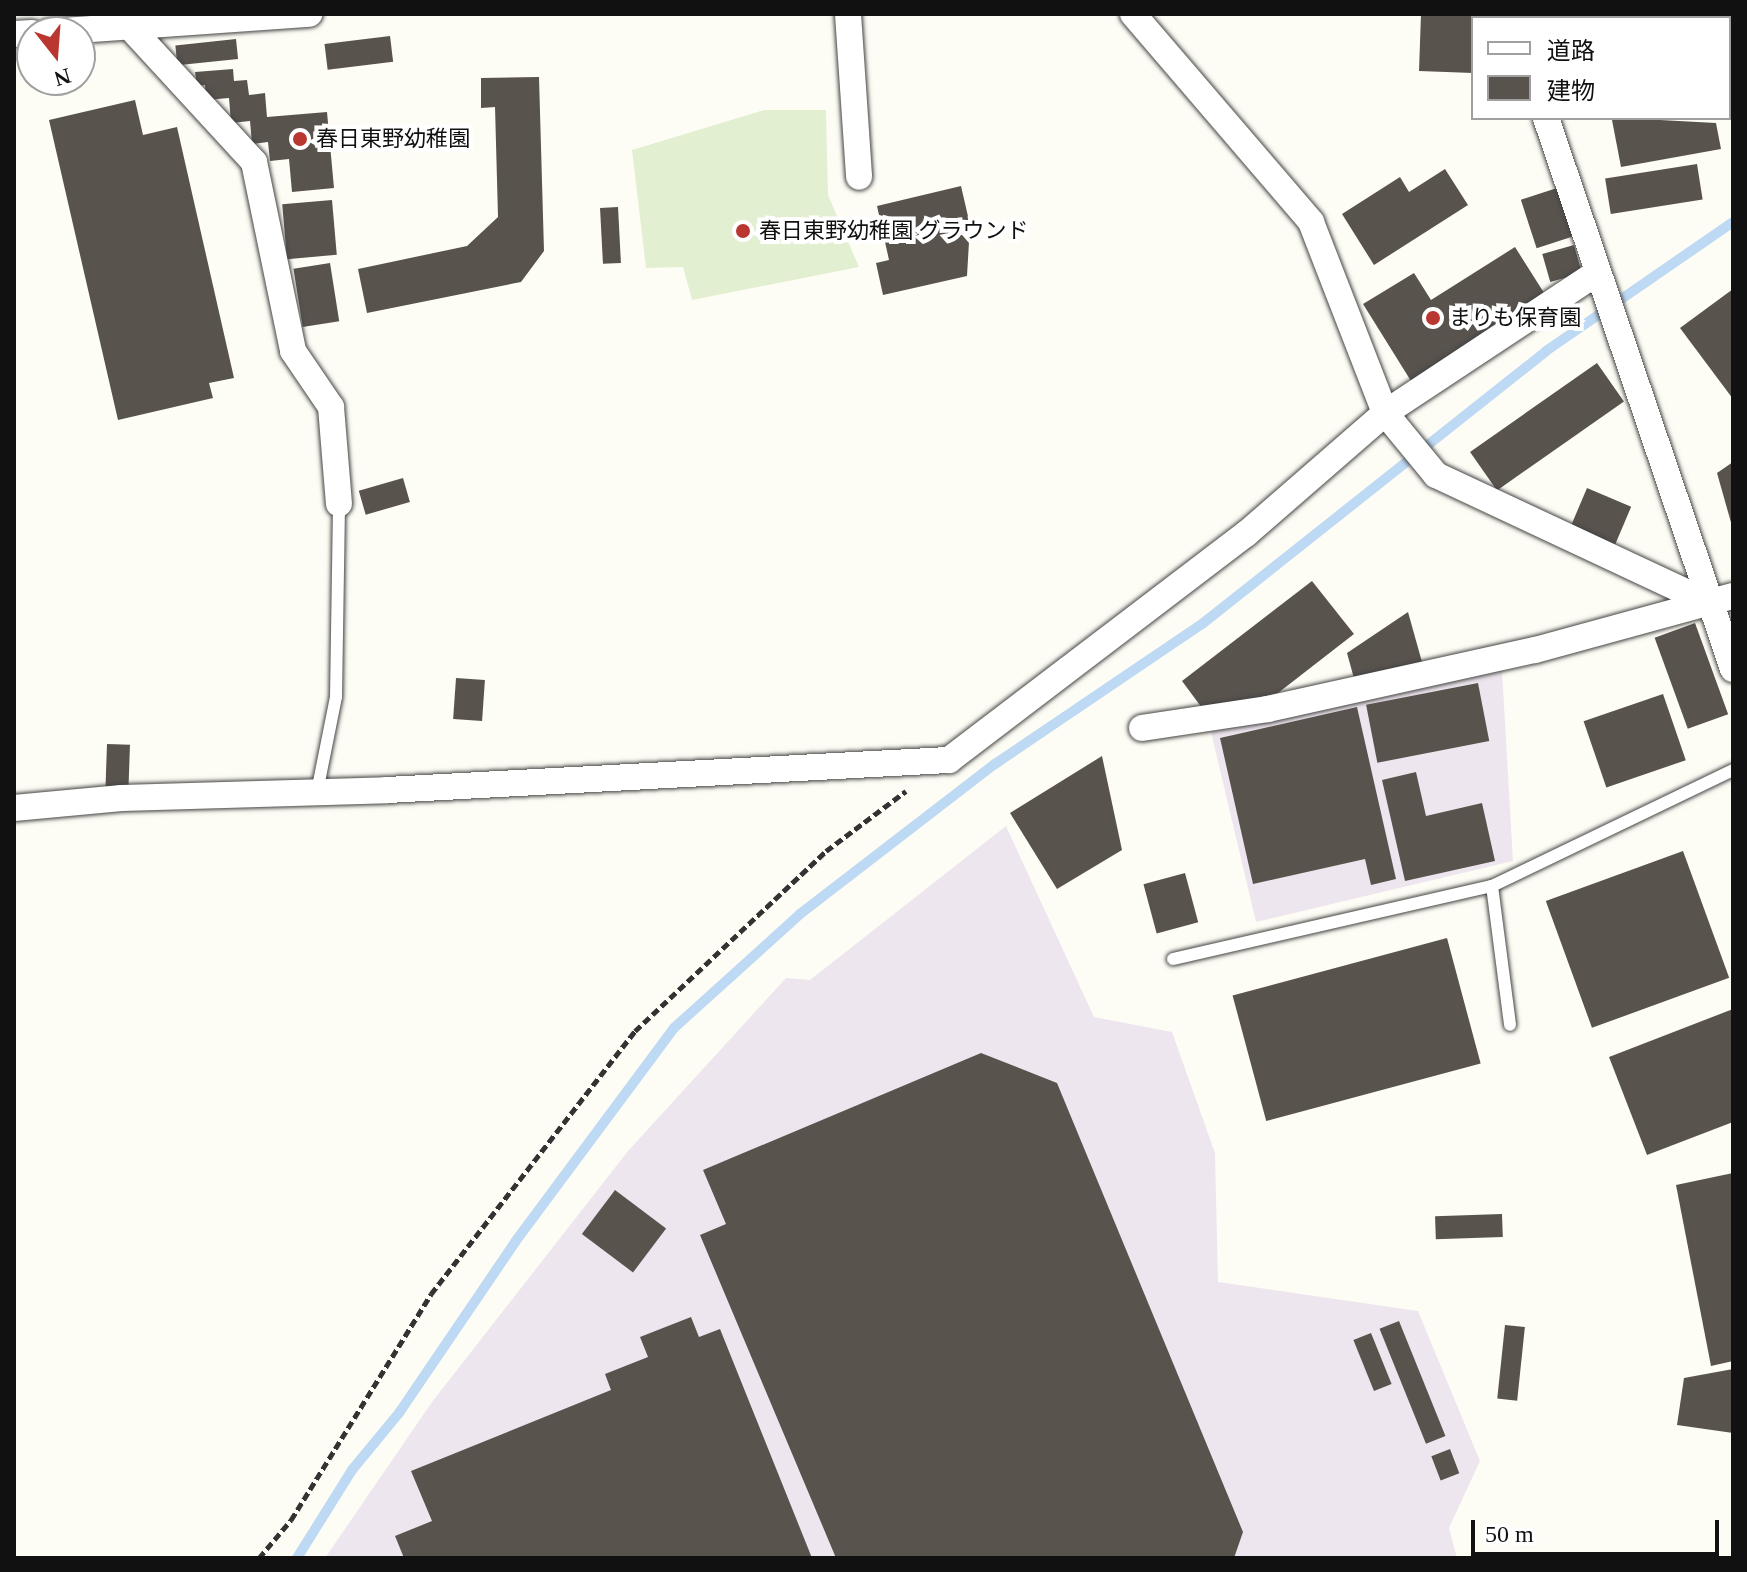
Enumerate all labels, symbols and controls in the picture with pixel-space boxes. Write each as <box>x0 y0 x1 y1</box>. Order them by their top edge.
north arrow <box>16 16 96 96</box>
legend <box>1471 16 1731 120</box>
text: 道路 <box>1547 38 1595 64</box>
text: N <box>51 63 74 92</box>
text: 建物 <box>1547 78 1595 104</box>
place label: 春日東野幼稚園 <box>316 126 470 152</box>
marker: 春日東野幼稚園 <box>291 130 309 148</box>
place label: 春日東野幼稚園 グラウンド <box>759 218 1028 244</box>
marker: 春日東野幼稚園 グラウンド <box>734 222 752 240</box>
place label: まりも保育園 <box>1449 305 1581 331</box>
marker: まりも保育園 <box>1424 309 1442 327</box>
scale bar <box>1475 1504 1723 1554</box>
text: 50 m <box>1485 1521 1534 1547</box>

